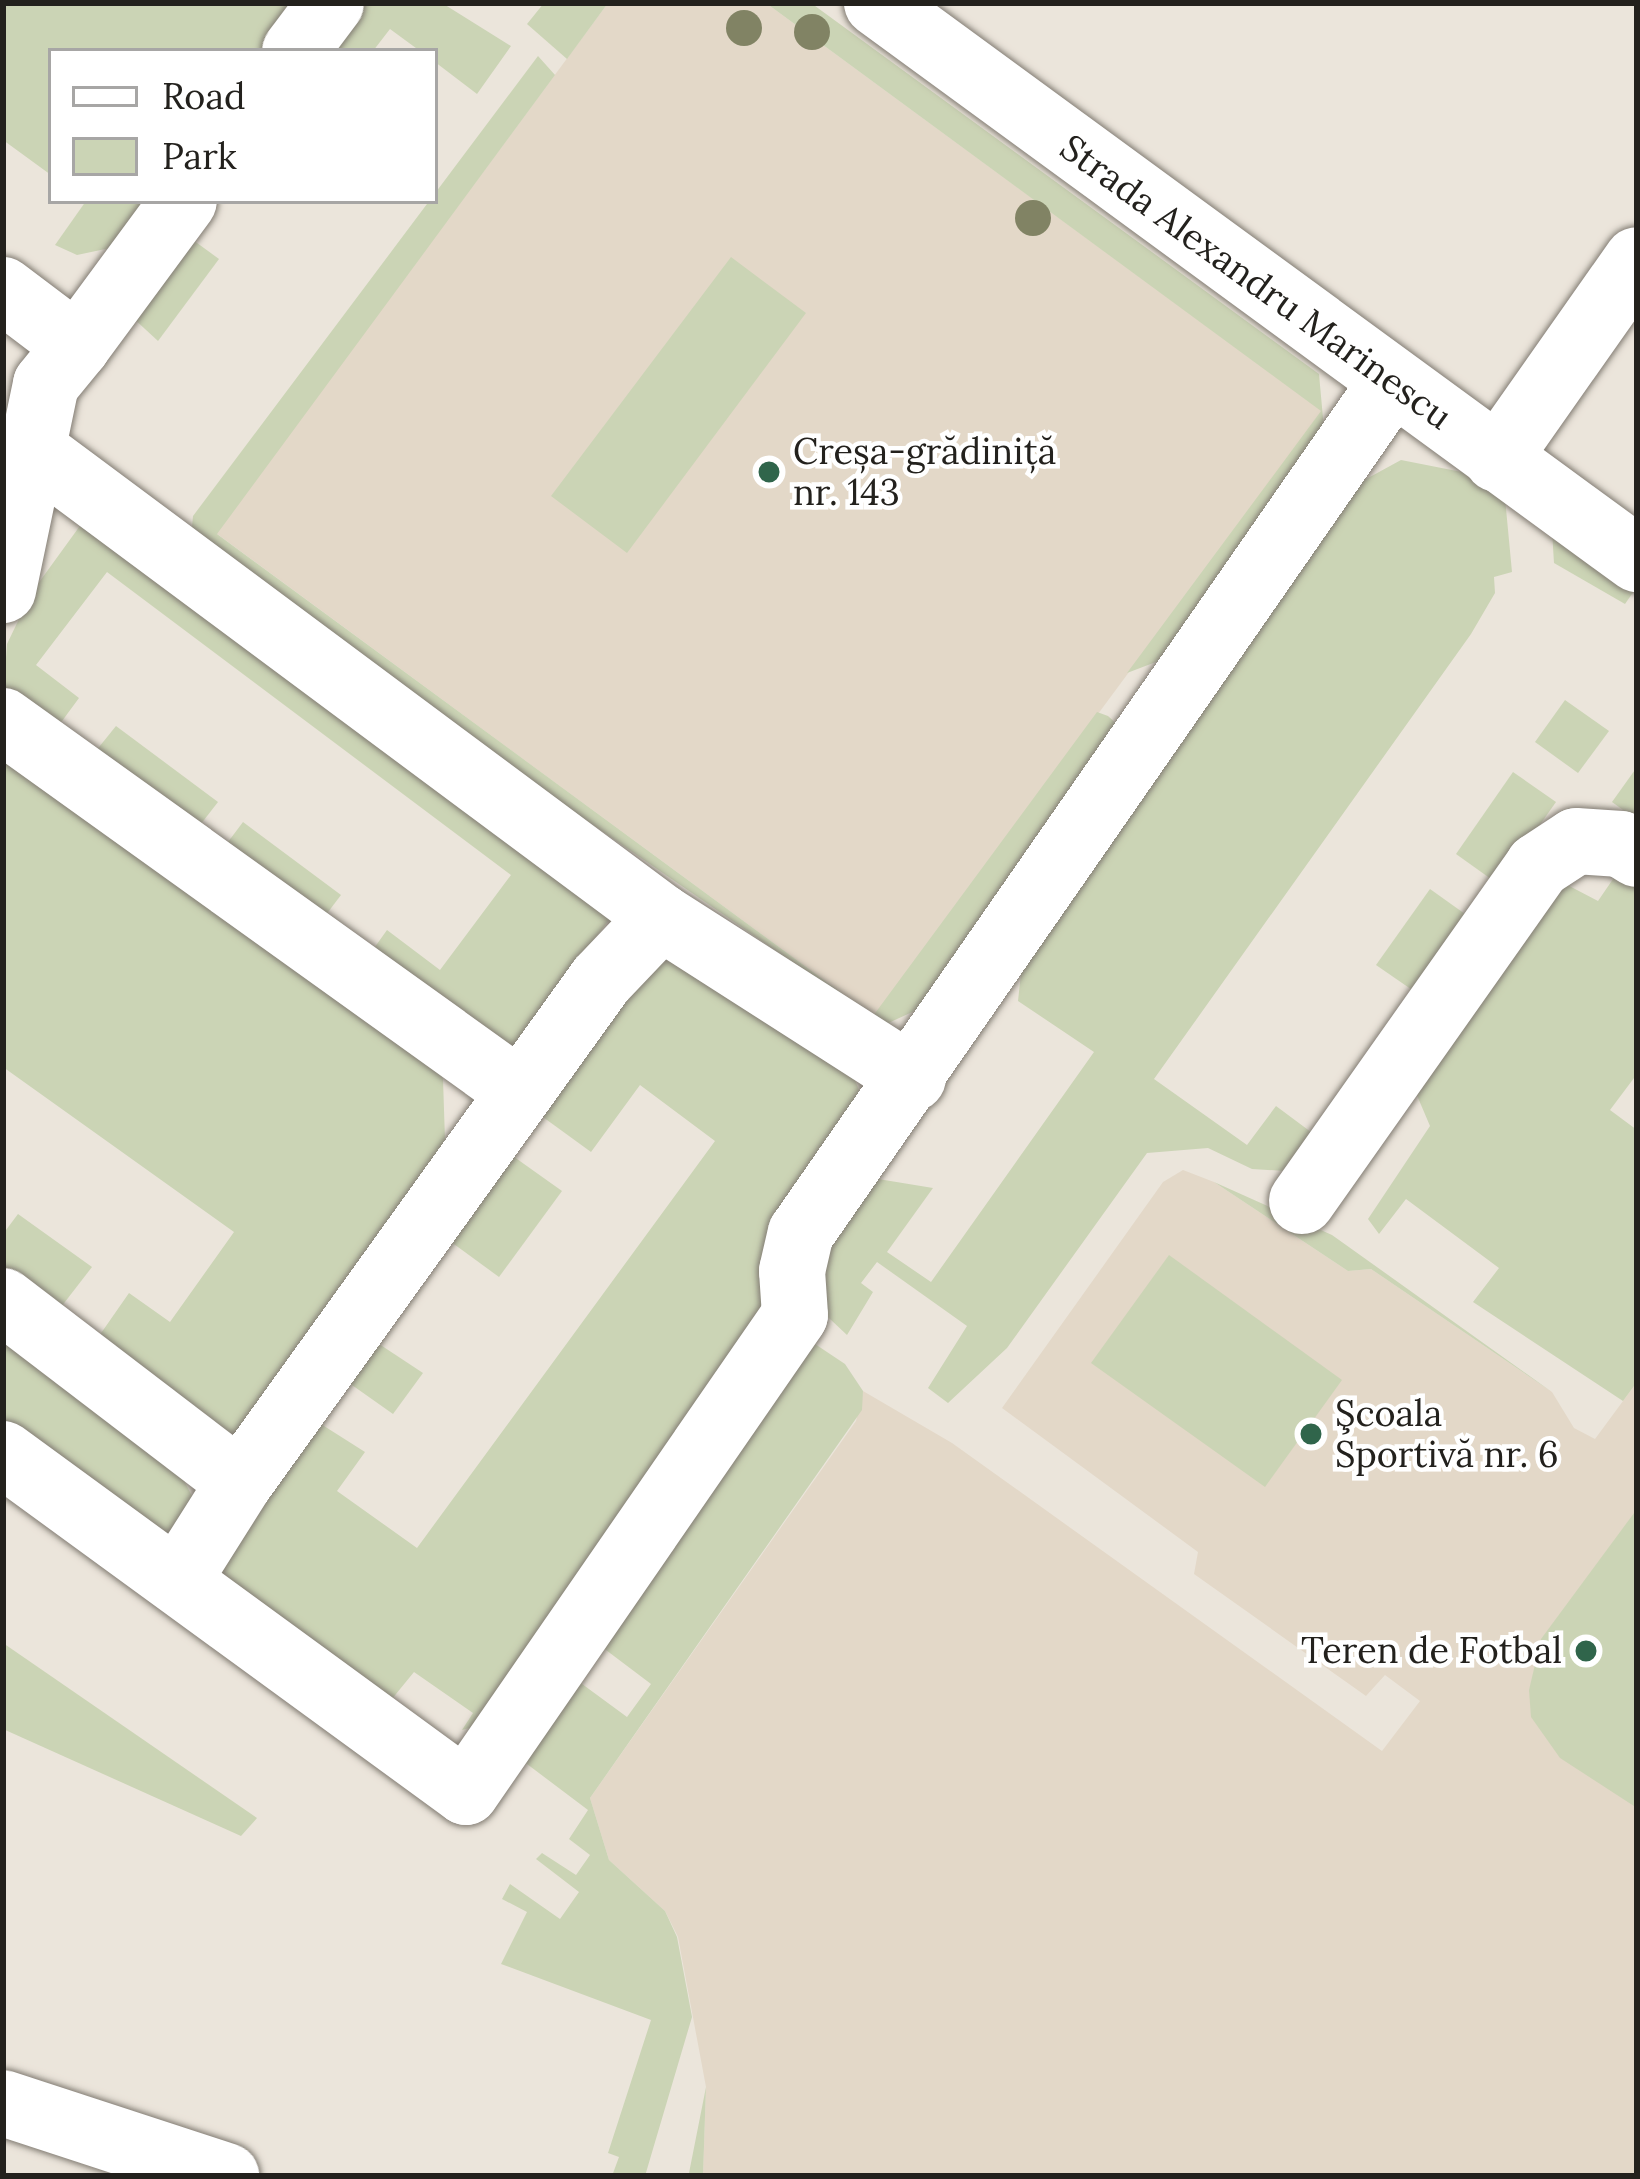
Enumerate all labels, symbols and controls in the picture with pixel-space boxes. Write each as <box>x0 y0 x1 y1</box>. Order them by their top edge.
legend <box>48 48 438 204</box>
text: Road <box>162 73 246 119</box>
street label: Strada Alexandru Marinescu <box>1052 126 1460 438</box>
text: Park <box>162 133 237 179</box>
place label: Creșa-grădiniță nr. 143 <box>793 429 1056 514</box>
marker: Creșa-grădiniță nr. 143 <box>756 459 782 485</box>
place label: Şcoala Sportivă nr. 6 <box>1335 1391 1559 1476</box>
marker: Şcoala Sportivă nr. 6 <box>1298 1421 1324 1447</box>
place label: Teren de Fotbal <box>1301 1629 1562 1673</box>
marker: Teren de Fotbal <box>1573 1638 1599 1664</box>

